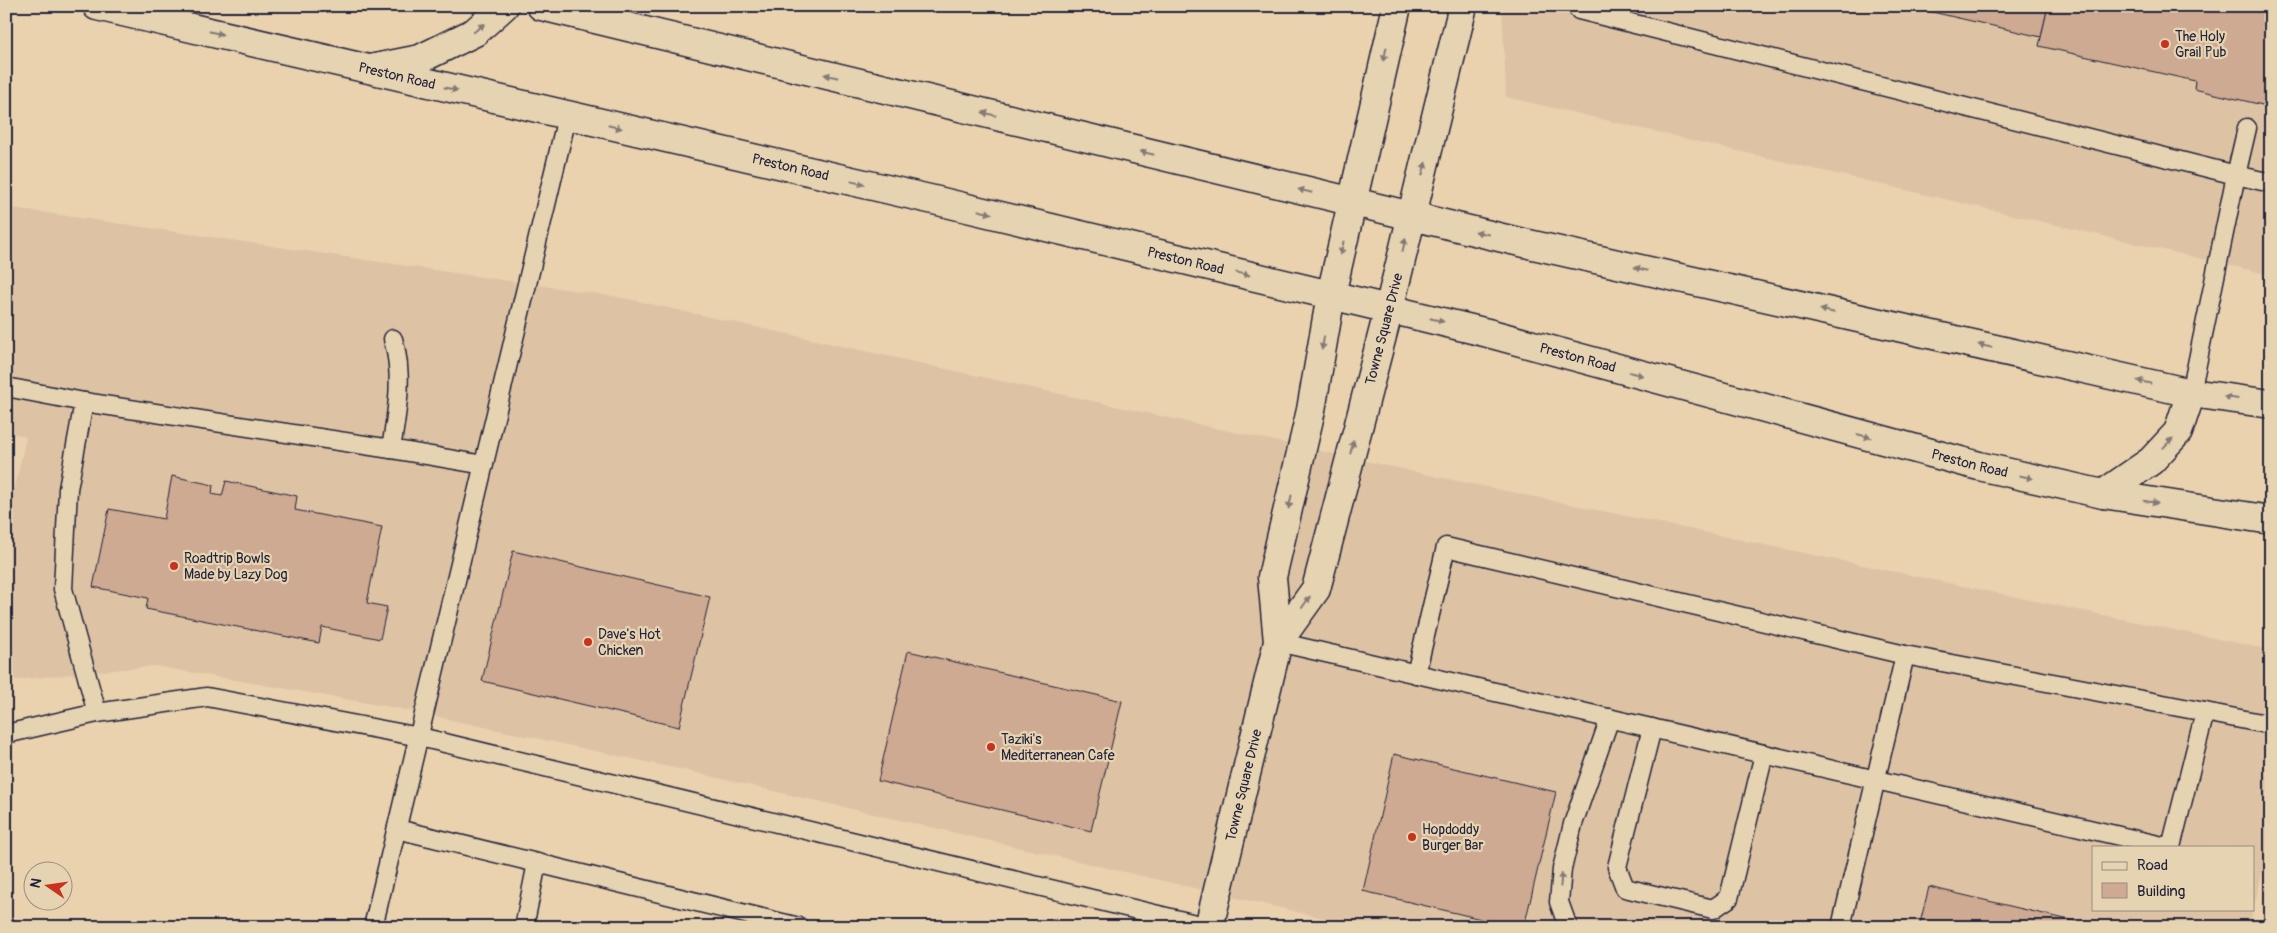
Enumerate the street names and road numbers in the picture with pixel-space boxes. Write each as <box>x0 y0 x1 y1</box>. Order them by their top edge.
street label: Preston Road <box>357 58 437 93</box>
street label: Preston Road <box>750 150 831 184</box>
street label: Preston Road <box>1146 243 1226 278</box>
street label: Towne Square Drive <box>1361 271 1406 387</box>
street label: Preston Road <box>1538 339 1618 376</box>
street label: Preston Road <box>1930 445 2010 481</box>
street label: Towne Square Drive <box>1222 727 1265 843</box>

